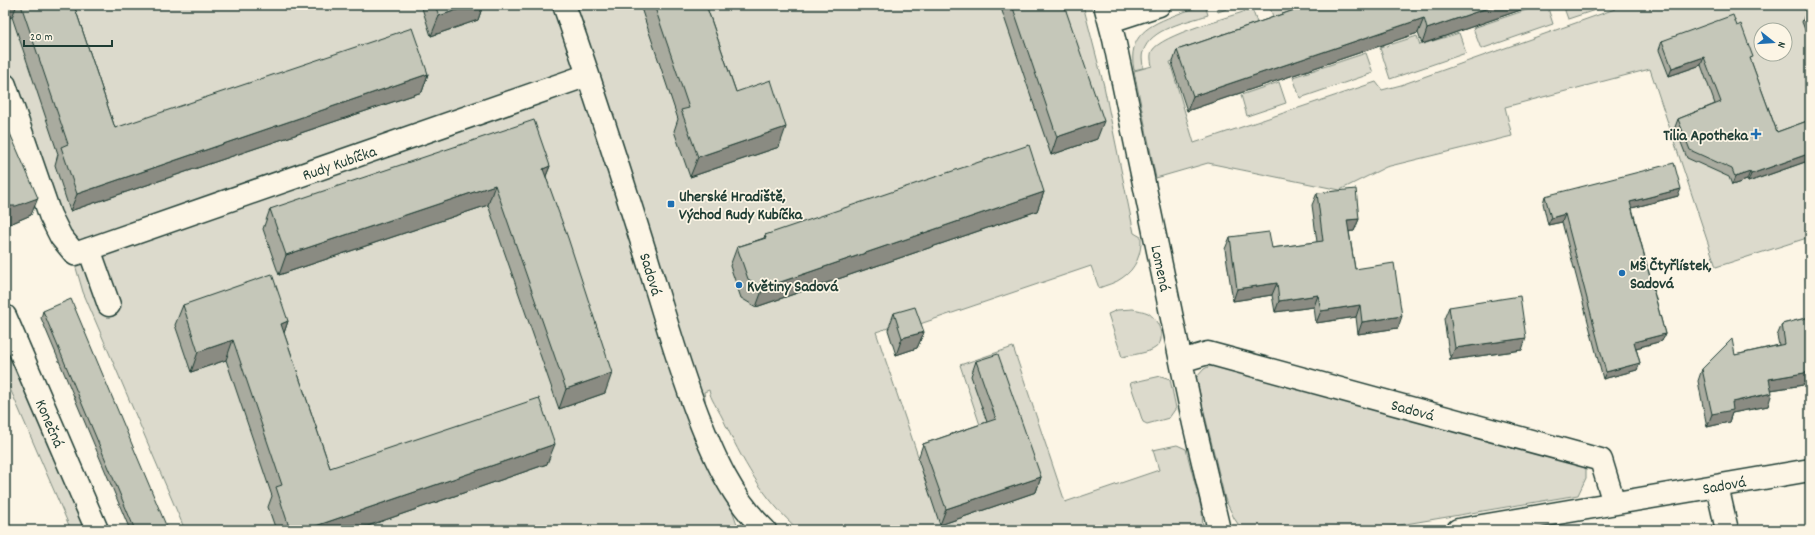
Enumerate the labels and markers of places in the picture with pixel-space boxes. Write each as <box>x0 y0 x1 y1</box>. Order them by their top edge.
place label: Tilia Apotheka <box>1663 125 1749 148</box>
marker: Tilia Apotheka <box>1751 129 1761 139</box>
place label: Uherské Hradiště, Východ Rudy Kubíčka <box>679 186 804 227</box>
marker: Uherské Hradiště, Východ Rudy Kubíčka <box>666 199 676 209</box>
place label: MŠ Čtyřlístek, Sadová <box>1630 255 1712 296</box>
marker: MŠ Čtyřlístek, Sadová <box>1617 268 1627 278</box>
place label: Květiny Sadová <box>747 276 839 299</box>
marker: Květiny Sadová <box>734 280 744 290</box>

